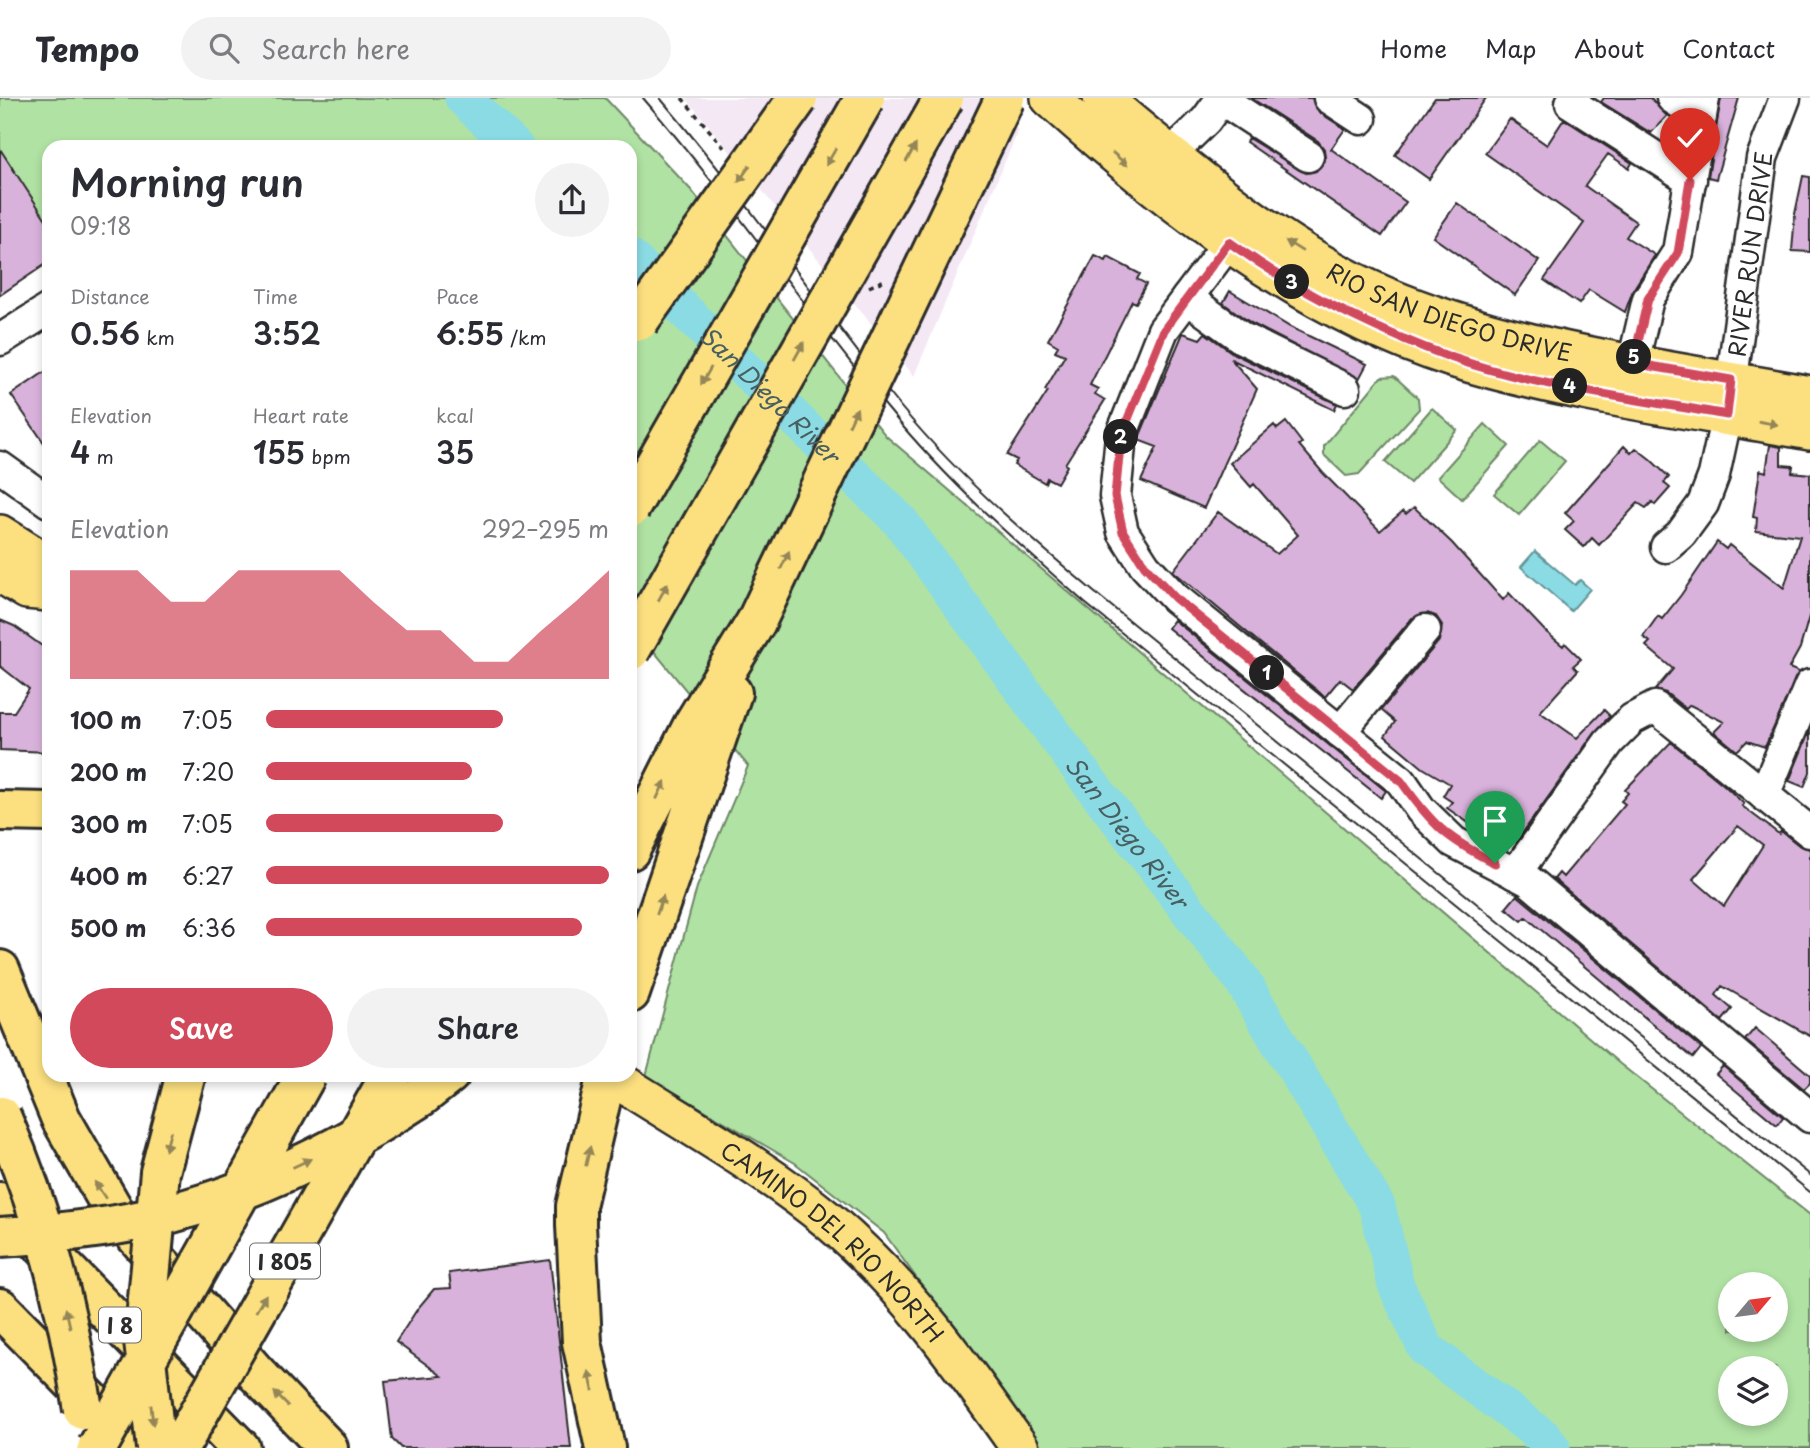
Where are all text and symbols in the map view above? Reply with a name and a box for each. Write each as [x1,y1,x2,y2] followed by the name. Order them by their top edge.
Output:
[181,17,671,80] search box
[35,23,139,73] text: Tempo
[205,29,243,67] icon: search
[261,29,410,68] text: Search here
[1380,30,1447,66] text: Home
[1485,30,1536,66] text: Map
[1574,30,1644,66] text: About
[1682,30,1775,66] text: Contact
[1660,108,1720,180] pin
[1671,119,1709,157] icon: check
[905,143,917,163] one-way arrow
[825,148,837,167] one-way arrow
[1718,149,1780,359] street label: RIVER RUN DRIVE
[1112,151,1129,166] one-way arrow
[70,153,304,210] text: Morning run
[535,163,609,237] button: share
[737,165,751,183] one-way arrow
[70,208,132,243] text: 09:18
[1285,239,1304,252] one-way arrow
[1321,253,1576,369] street label: RIO SAN DIEGO DRIVE
[1274,264,1310,300] pin: 3
[1285,267,1298,295] text: 3
[70,282,150,310] text: Distance
[253,282,298,310] text: Time
[436,282,479,310] text: Pace
[70,310,140,355] text: 0.56
[253,310,321,355] text: 3:52
[436,310,504,355] text: 6:55
[692,317,851,473] water label: San Diego River
[140,323,175,351] text: km
[504,323,547,351] text: /km
[1616,340,1652,374] pin: 5
[793,341,805,360] one-way arrow
[1627,342,1640,370] text: 5
[700,366,712,385] one-way arrow
[1552,368,1588,404] pin: 4
[1563,371,1576,399] text: 4
[70,401,152,429] text: Elevation
[253,401,349,429] text: Heart rate
[436,401,474,429] text: kcal
[848,407,859,427] one-way arrow
[1757,418,1779,429] one-way arrow
[1104,420,1138,454] pin: 2
[1114,422,1127,450] text: 2
[70,429,90,474] text: 4
[253,429,305,474] text: 155
[436,429,475,474] text: 35
[90,442,114,470] text: m
[305,442,351,470] text: bpm
[70,511,169,546] text: Elevation
[482,511,609,546] text: 292–295 m
[780,550,791,571] one-way arrow
[657,582,670,601] one-way arrow
[1250,656,1284,690] pin: 1
[1262,658,1271,686] text: 1
[70,702,142,737] text: 100 m
[182,702,233,737] text: 7:05
[1058,748,1200,918] water label: San Diego River
[70,754,147,789] text: 200 m
[182,754,234,789] text: 7:20
[656,780,667,800] one-way arrow
[1465,791,1525,863] pin
[1476,802,1514,840] icon: arrive
[70,806,148,841] text: 300 m
[182,806,233,841] text: 7:05
[70,858,148,893] text: 400 m
[182,858,233,893] text: 6:27
[655,894,666,915] one-way arrow
[70,910,147,945] text: 500 m
[182,910,236,945] text: 6:36
[70,988,333,1068] button: Save
[347,988,609,1068] button: Share
[163,1130,173,1151] one-way arrow
[714,1132,954,1349] street label: CAMINO DEL RIO NORTH
[582,1145,593,1167] one-way arrow
[292,1157,312,1169] one-way arrow
[94,1180,107,1199] one-way arrow
[250,1244,320,1278] road number: I 805
[1718,1272,1788,1342] north arrow
[1718,1272,1788,1426] map controls
[255,1294,267,1313] one-way arrow
[62,1307,73,1329] one-way arrow
[99,1308,141,1342] road number: I 8
[1718,1356,1788,1426] button: layers
[585,1370,596,1392] one-way arrow
[273,1391,289,1408] one-way arrow
[147,1404,158,1426] one-way arrow

